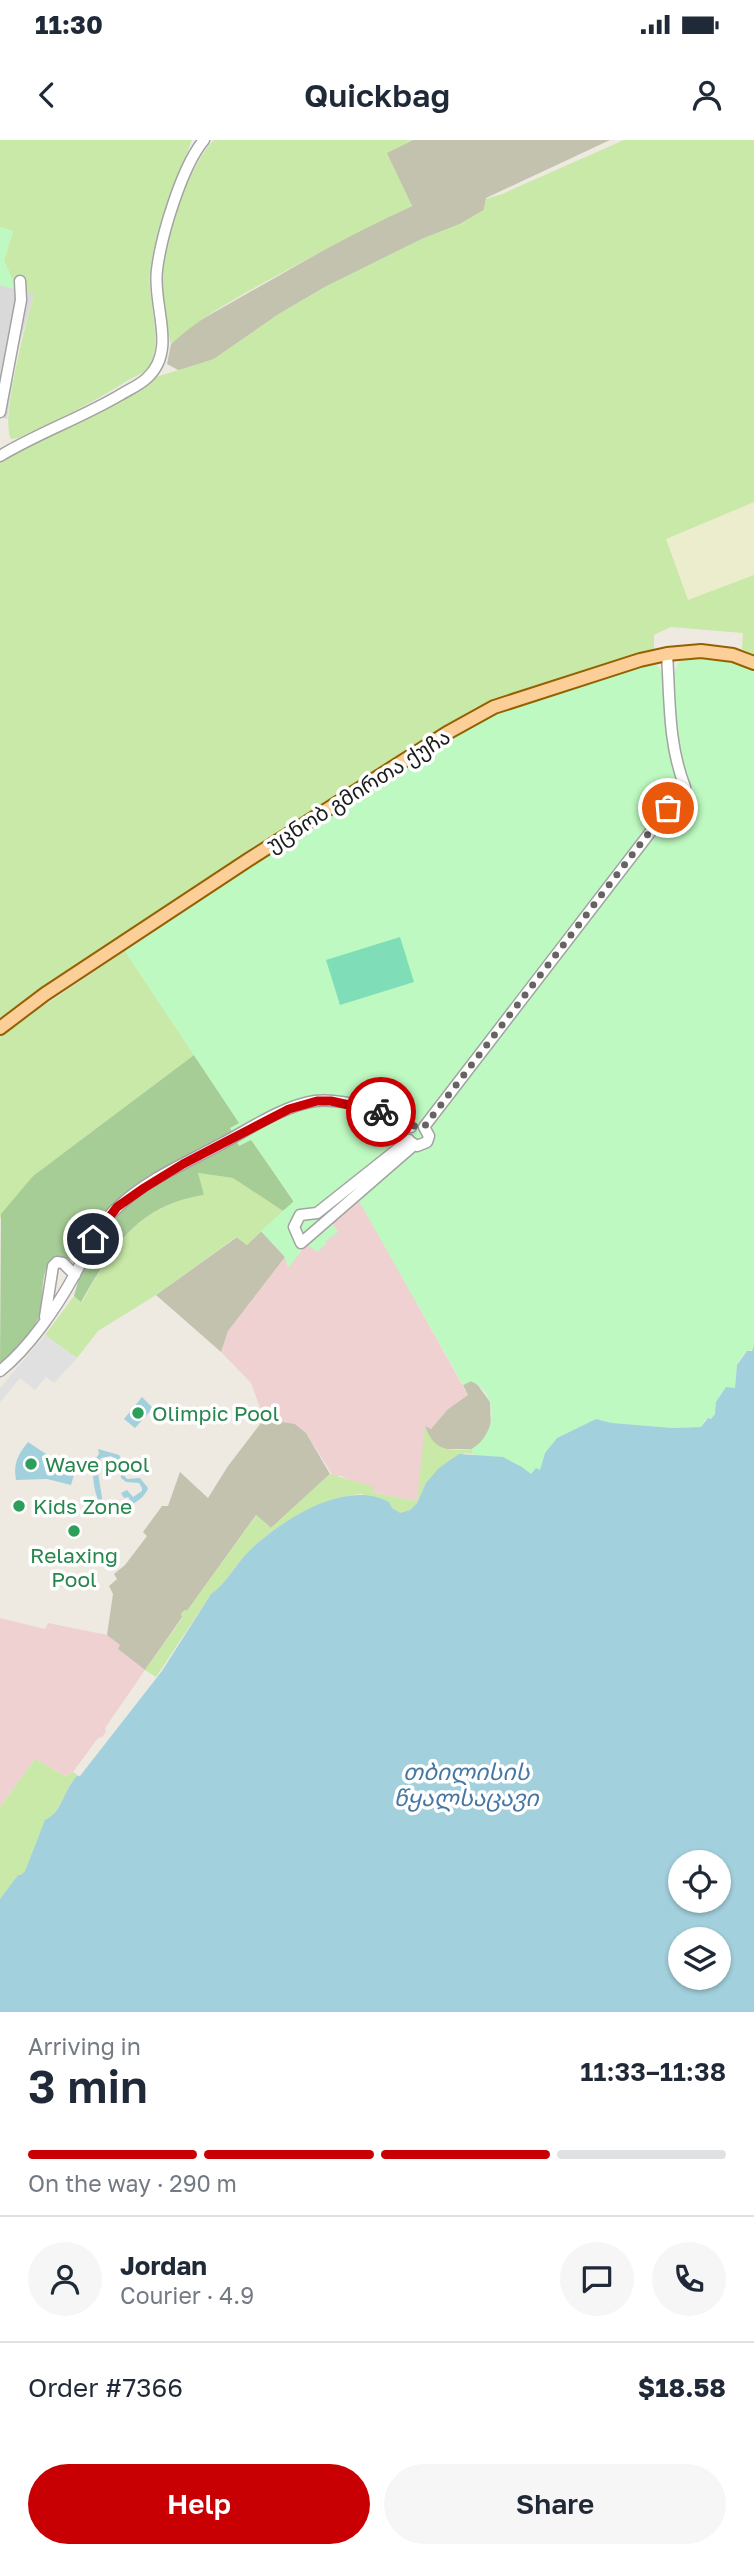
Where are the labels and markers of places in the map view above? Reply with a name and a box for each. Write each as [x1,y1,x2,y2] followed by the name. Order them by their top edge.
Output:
[638,778,698,838] pin
[63,1209,123,1269] pin
[152,1400,279,1426] place label: Olimpic Pool
[130,1405,146,1421] marker: Olimpic Pool
[45,1451,149,1477] place label: Wave pool
[23,1456,39,1472] marker: Wave pool
[33,1493,132,1519] place label: Kids Zone
[11,1498,27,1514] marker: Kids Zone
[66,1523,82,1539] marker: Relaxing Pool
[30,1542,118,1592] place label: Relaxing Pool

